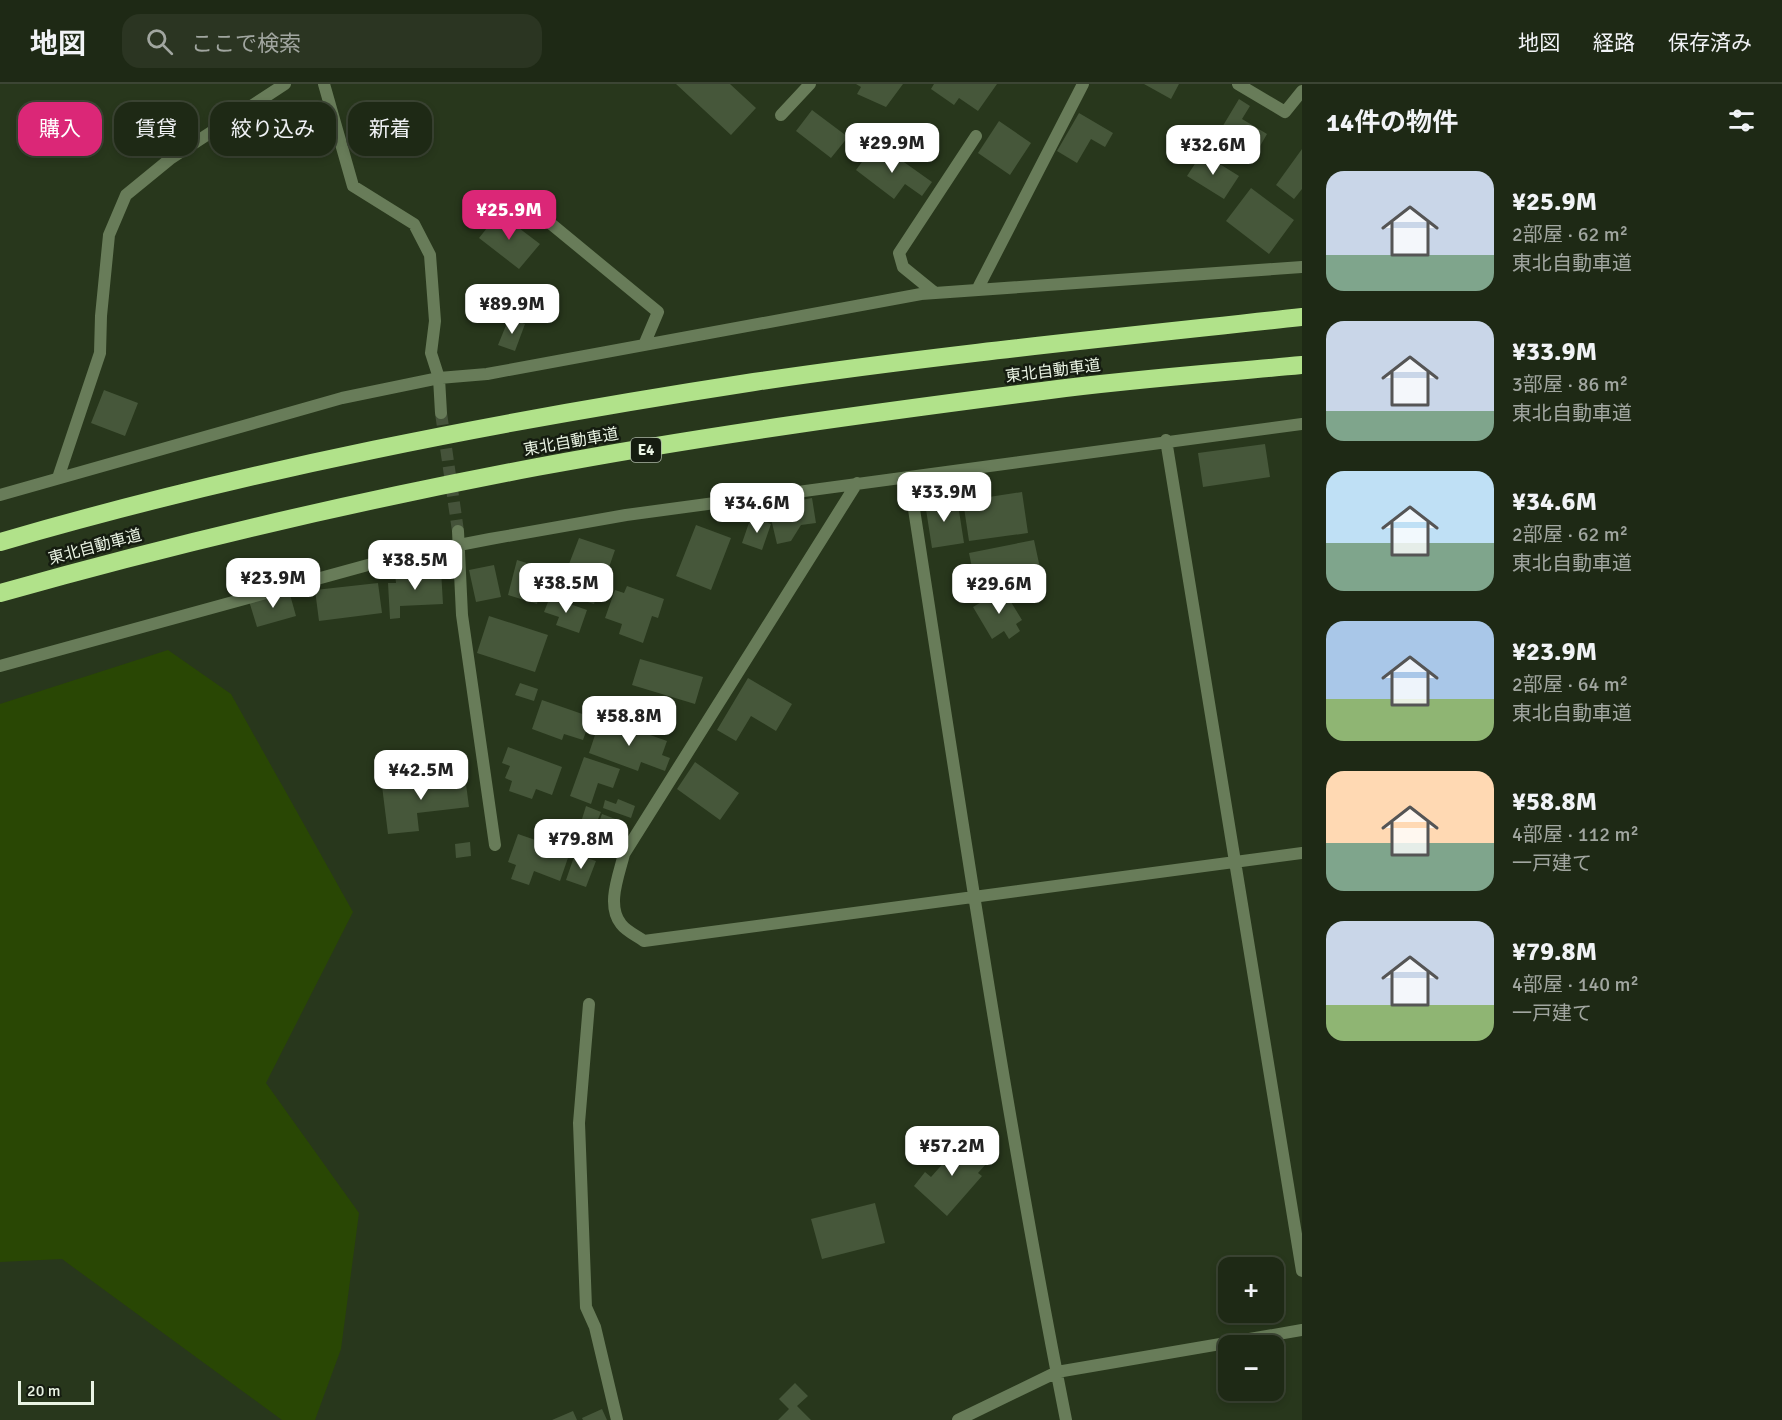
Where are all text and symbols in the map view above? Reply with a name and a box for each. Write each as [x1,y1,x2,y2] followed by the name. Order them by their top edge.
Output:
[122,14,542,68] search box
[143,25,176,58] icon: search
[30,27,86,61] text: 地図
[191,30,301,57] text: ここで検索
[1518,30,1560,56] text: 地図
[1593,30,1635,56] text: 経路
[1668,30,1752,56] text: 保存済み
[18,102,102,156] chip: 購入
[114,102,198,156] chip: 賃貸
[210,102,336,156] chip: 絞り込み
[348,102,432,156] chip: 新着
[1725,104,1758,137] icon: filters
[1326,107,1458,139] text: 14件の物件
[843,123,941,174] pin: ¥29.9M
[1164,125,1262,176] pin: ¥32.6M
[859,130,925,155] text: ¥29.9M
[1180,132,1246,157] text: ¥32.6M
[1512,186,1597,218] text: ¥25.9M
[460,190,558,241] pin: ¥25.9M
[1374,195,1446,267] icon: home
[476,197,542,222] text: ¥25.9M
[1512,222,1628,247] text: 2部屋 · 62 m²
[1512,251,1632,276] text: 東北自動車道
[463,284,561,335] pin: ¥89.9M
[479,291,545,316] text: ¥89.9M
[1512,336,1597,368] text: ¥33.9M
[1374,345,1446,417] icon: home
[1004,355,1102,387] street label: 東北自動車道
[1512,372,1628,397] text: 3部屋 · 86 m²
[1512,401,1632,426] text: 東北自動車道
[522,424,620,460] street label: 東北自動車道
[631,438,661,462] road number: E4
[895,472,993,523] pin: ¥33.9M
[911,479,977,504] text: ¥33.9M
[708,483,806,534] pin: ¥34.6M
[1512,486,1597,518] text: ¥34.6M
[724,490,790,515] text: ¥34.6M
[1374,495,1446,567] icon: home
[1512,522,1628,547] text: 2部屋 · 62 m²
[46,525,144,569] street label: 東北自動車道
[366,540,464,591] pin: ¥38.5M
[382,547,448,572] text: ¥38.5M
[1512,551,1632,576] text: 東北自動車道
[224,558,322,609] pin: ¥23.9M
[517,563,615,614] pin: ¥38.5M
[950,564,1048,615] pin: ¥29.6M
[240,565,306,590] text: ¥23.9M
[533,570,599,595] text: ¥38.5M
[966,571,1032,596] text: ¥29.6M
[1512,636,1597,668] text: ¥23.9M
[1374,645,1446,717] icon: home
[1512,672,1628,697] text: 2部屋 · 64 m²
[580,696,678,747] pin: ¥58.8M
[1512,701,1632,726] text: 東北自動車道
[596,703,662,728] text: ¥58.8M
[372,750,470,801] pin: ¥42.5M
[388,757,454,782] text: ¥42.5M
[1512,786,1597,818] text: ¥58.8M
[1374,795,1446,867] icon: home
[532,819,630,870] pin: ¥79.8M
[1512,822,1639,847] text: 4部屋 · 112 m²
[548,826,614,851] text: ¥79.8M
[1512,851,1592,876] text: 一戸建て
[1512,936,1597,968] text: ¥79.8M
[1374,945,1446,1017] icon: home
[1512,972,1639,997] text: 4部屋 · 140 m²
[1512,1001,1592,1026] text: 一戸建て
[903,1126,1001,1177] pin: ¥57.2M
[919,1133,985,1158] text: ¥57.2M
[1218,1257,1284,1401] map controls
[1218,1257,1284,1323] button: +
[1218,1335,1284,1401] button: −
[18,1378,94,1406] scale bar
[27,1381,61,1401] text: 20 m

